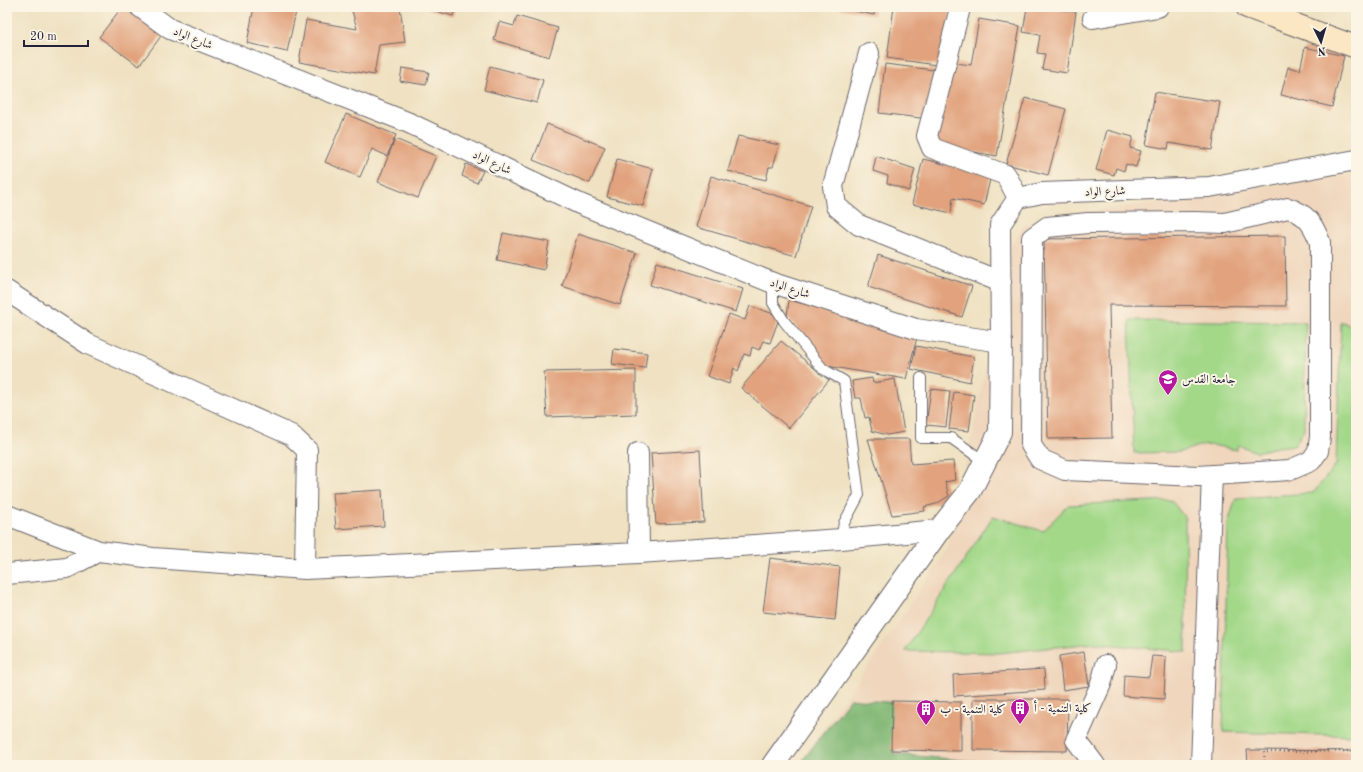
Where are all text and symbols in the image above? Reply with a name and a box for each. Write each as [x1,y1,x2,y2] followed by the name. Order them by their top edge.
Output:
[24,22,88,48] scale bar
[1301,22,1341,62] north arrow
[170,26,214,56] street label: شارع الواد
[30,31,57,43] text: 20 m
[1316,45,1326,56] text: N
[469,149,513,181] street label: شارع الواد
[1084,185,1126,203] street label: شارع الواد
[767,277,811,305] street label: شارع الواد
[1157,368,1179,396] school or university icon: جامعة القدس
[1182,374,1236,387] place label: جامعة القدس
[1009,697,1031,725] building icon: كلية التنمية - أ
[915,698,937,726] building icon: كلية التنمية - ب
[1034,700,1092,715] place label: كلية التنمية - أ
[940,703,1006,717] place label: كلية التنمية - ب

